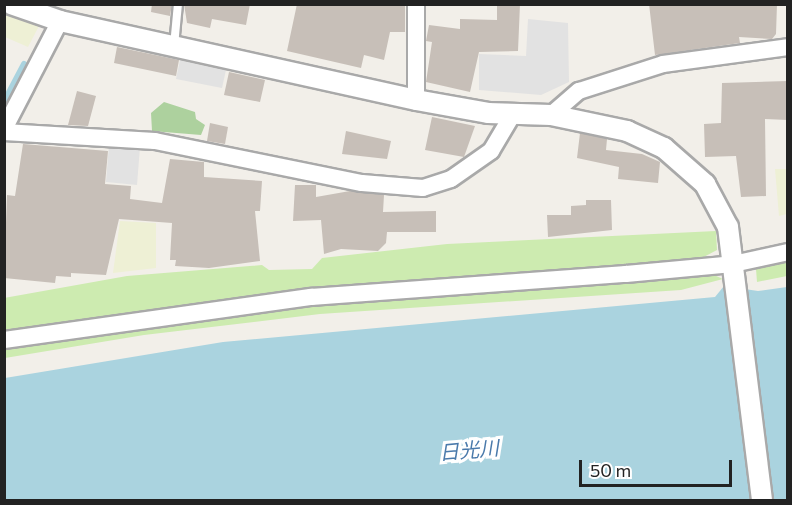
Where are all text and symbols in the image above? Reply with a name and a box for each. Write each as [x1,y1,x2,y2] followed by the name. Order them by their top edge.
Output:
[438,435,500,465] water label: 日光川
[582,448,735,486] scale bar
[590,459,631,481] text: 50 m

